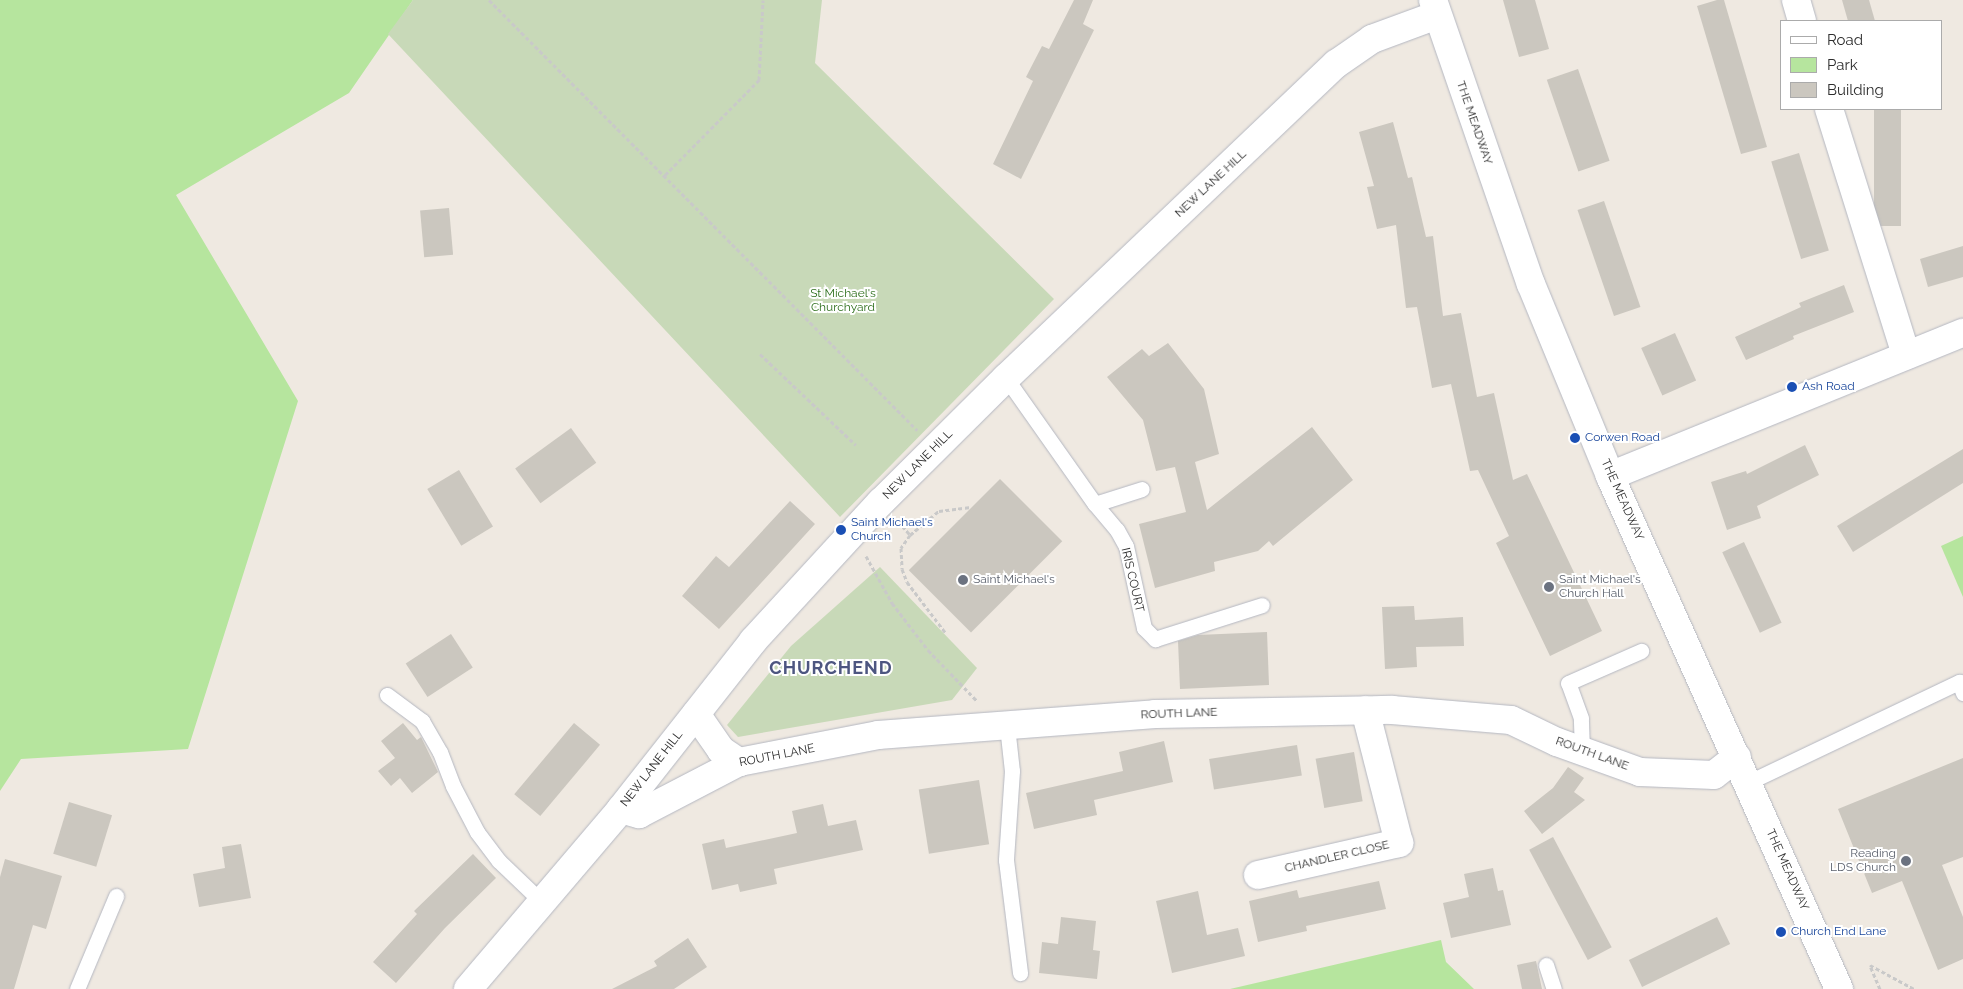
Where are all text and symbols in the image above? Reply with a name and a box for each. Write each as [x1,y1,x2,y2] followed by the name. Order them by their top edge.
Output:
[1780,20,1943,110] legend
[1827,31,1863,49] text: Road
[1827,56,1858,74] text: Park
[1453,79,1495,167] street label: THE MEADWAY
[1827,81,1884,99] text: Building
[1172,147,1250,221] street label: NEW LANE HILL
[810,287,876,315] park label: St Michael's Churchyard
[1802,380,1855,394] place label: Ash Road
[1786,381,1798,393] marker: Ash Road
[880,427,956,503] street label: NEW LANE HILL
[1585,431,1660,445] place label: Corwen Road
[1569,432,1581,444] marker: Corwen Road
[1598,457,1646,543] street label: THE MEADWAY
[851,516,933,544] place label: Saint Michael's Church
[835,524,847,536] marker: Saint Michael's Church
[1118,547,1146,613] street label: IRIS COURT
[973,573,1055,587] place label: Saint Michael's
[1559,573,1641,601] place label: Saint Michael's Church Hall
[957,574,969,586] marker: Saint Michael's
[1543,581,1555,593] marker: Saint Michael's Church Hall
[768,657,894,679] district label: CHURCHEND
[1140,705,1218,723] street label: ROUTH LANE
[618,728,686,810] street label: NEW LANE HILL
[1553,734,1631,774] street label: ROUTH LANE
[738,742,816,770] street label: ROUTH LANE
[1763,827,1811,913] street label: THE MEADWAY
[1283,838,1391,876] street label: CHANDLER CLOSE
[1830,847,1896,875] place label: Reading LDS Church
[1900,855,1912,867] marker: Reading LDS Church
[1791,925,1886,939] place label: Church End Lane
[1775,926,1787,938] marker: Church End Lane

